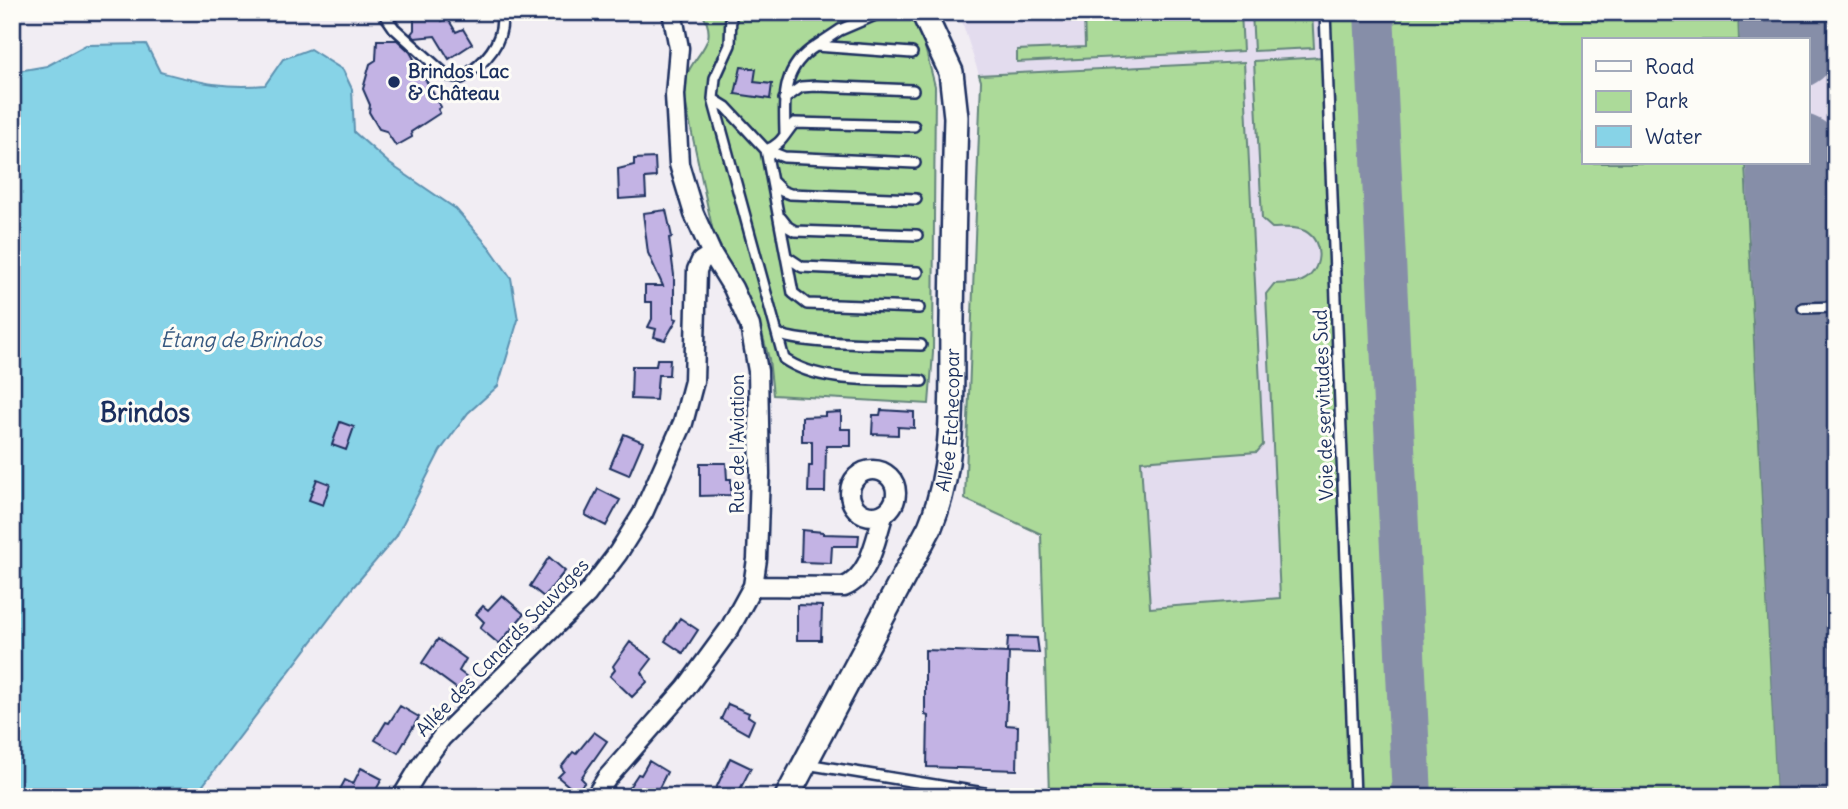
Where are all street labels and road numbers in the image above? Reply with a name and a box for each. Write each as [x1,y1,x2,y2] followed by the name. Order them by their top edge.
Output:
[1308,309,1338,501] street label: Voie de servitudes Sud
[930,348,964,494] street label: Allée Etchecopar
[725,374,749,514] street label: Rue de l'Aviation
[410,553,594,741] street label: Allée des Canards Sauvages

